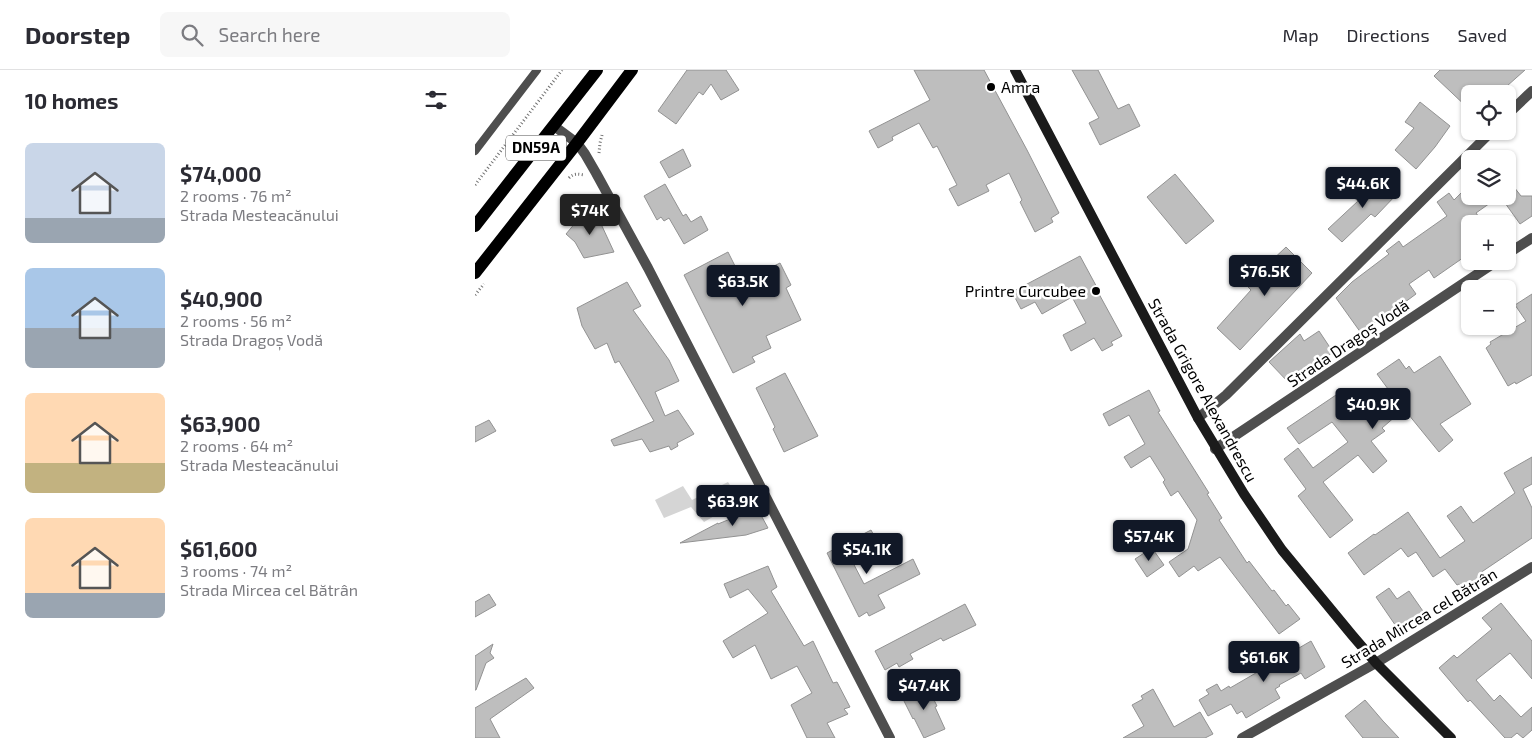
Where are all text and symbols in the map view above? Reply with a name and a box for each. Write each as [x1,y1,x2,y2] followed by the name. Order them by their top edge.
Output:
[160,12,510,57] search box
[25,20,130,49] text: Doorstep
[178,21,206,49] icon: search
[218,23,321,46] text: Search here
[1282,24,1319,46] text: Map
[1347,24,1430,46] text: Directions
[1458,24,1507,46] text: Saved
[1001,77,1040,96] place label: Amra
[985,81,997,93] marker: Amra
[1461,85,1516,335] map controls
[1461,85,1516,140] button: locate
[422,86,450,114] icon: filters
[25,88,118,113] text: 10 homes
[506,136,566,160] road number: DN59A
[1461,150,1516,205] button: layers
[180,161,261,186] text: $74,000
[65,163,125,223] icon: home
[1322,166,1404,209] pin: $44.6K
[1336,173,1390,192] text: $44.6K
[180,186,292,205] text: 2 rooms · 76 m²
[560,194,620,236] pin: $74K
[571,200,609,219] text: $74K
[180,205,339,224] text: Strada Mesteacănului
[1461,215,1516,270] button: +
[1224,254,1306,297] pin: $76.5K
[1240,261,1290,280] text: $76.5K
[702,264,784,307] pin: $63.5K
[718,271,768,290] text: $63.5K
[1461,280,1516,335] button: −
[965,281,1086,300] place label: Printre Curcubee
[1090,285,1102,297] marker: Printre Curcubee
[180,286,263,311] text: $40,900
[65,288,125,348] icon: home
[1145,295,1262,485] street label: Strada Grigore Alexandrescu
[1283,295,1413,392] street label: Strada Dragoș Vodă
[180,311,292,330] text: 2 rooms · 56 m²
[180,330,323,349] text: Strada Dragoș Vodă
[1332,388,1414,430] pin: $40.9K
[1346,394,1400,413] text: $40.9K
[180,411,260,436] text: $63,900
[65,413,125,473] icon: home
[180,436,293,455] text: 2 rooms · 64 m²
[180,455,339,474] text: Strada Mesteacănului
[692,484,774,527] pin: $63.9K
[707,491,759,510] text: $63.9K
[1108,520,1190,562] pin: $57.4K
[1124,526,1174,545] text: $57.4K
[826,532,908,575] pin: $54.1K
[180,536,258,561] text: $61,600
[65,538,125,598] icon: home
[843,539,891,558] text: $54.1K
[180,561,292,580] text: 3 rooms · 74 m²
[1338,564,1500,672] street label: Strada Mircea cel Bătrân
[180,580,358,599] text: Strada Mircea cel Bătrân
[1223,640,1305,683] pin: $61.6K
[1239,647,1289,666] text: $61.6K
[883,668,965,711] pin: $47.4K
[898,675,950,694] text: $47.4K

